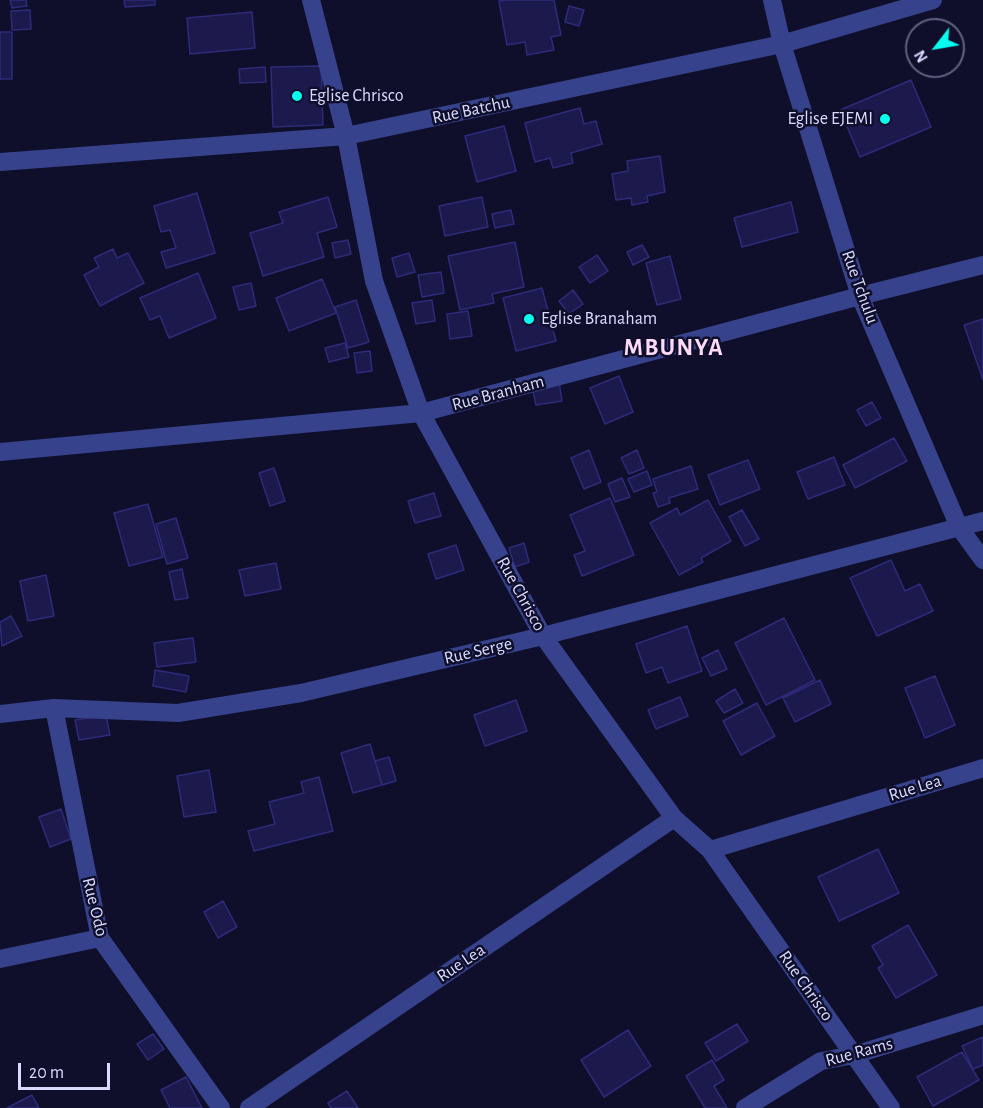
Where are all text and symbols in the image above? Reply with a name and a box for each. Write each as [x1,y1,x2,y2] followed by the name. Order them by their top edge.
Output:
[905,18,965,78] north arrow
[912,47,931,65] text: N
[309,85,404,107] place label: Eglise Chrisco
[290,89,304,103] marker: Eglise Chrisco
[430,91,512,129] street label: Rue Batchu
[788,108,873,130] place label: Eglise EJEMI
[878,112,892,126] marker: Eglise EJEMI
[837,247,883,327] street label: Rue Tchulu
[541,308,657,330] place label: Eglise Branaham
[522,312,536,326] marker: Eglise Branaham
[624,334,724,362] district label: MBUNYA
[450,370,546,416] street label: Rue Branham
[492,553,550,635] street label: Rue Chrisco
[442,633,514,669] street label: Rue Serge
[886,770,944,806] street label: Rue Lea
[77,875,113,939] street label: Rue Odo
[433,939,489,987] street label: Rue Lea
[774,947,838,1025] street label: Rue Chrisco
[823,1033,895,1071] street label: Rue Rams
[21,1051,112,1089] scale bar
[29,1064,64,1082] text: 20 m

